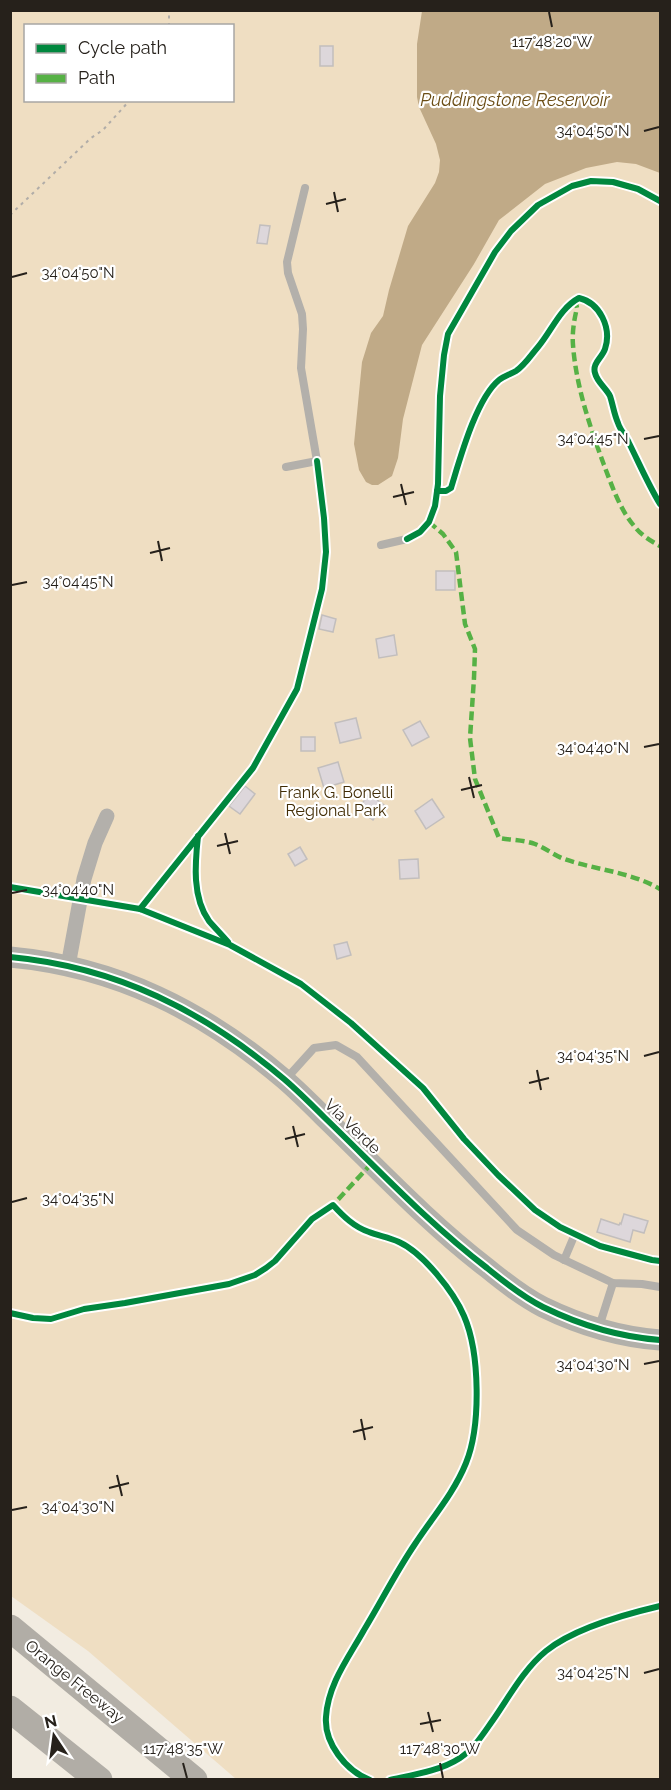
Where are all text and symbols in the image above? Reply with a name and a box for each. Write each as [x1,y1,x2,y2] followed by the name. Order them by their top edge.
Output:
[24,24,234,102] legend
[512,33,593,51] text: 117°48'20"W
[78,37,167,58] text: Cycle path
[78,67,115,88] text: Path
[420,89,611,110] water label: Puddingstone Reservoir
[557,122,629,140] text: 34°04'50"N
[42,264,114,282] text: 34°04'50"N
[557,430,629,448] text: 34°04'45"N
[42,573,114,591] text: 34°04'45"N
[557,739,629,757] text: 34°04'40"N
[279,783,393,820] park label: Frank G. Bonelli Regional Park
[42,881,114,899] text: 34°04'40"N
[557,1047,629,1065] text: 34°04'35"N
[321,1095,385,1158] street label: Via Verde
[42,1190,114,1208] text: 34°04'35"N
[557,1356,630,1374] text: 34°04'30"N
[42,1498,115,1516] text: 34°04'30"N
[21,1636,128,1727] street label: Orange Freeway
[557,1664,629,1682] text: 34°04'25"N
[24,1706,84,1766] north arrow
[43,1711,59,1733] text: N
[143,1740,223,1758] text: 117°48'35"W
[400,1740,481,1758] text: 117°48'30"W

